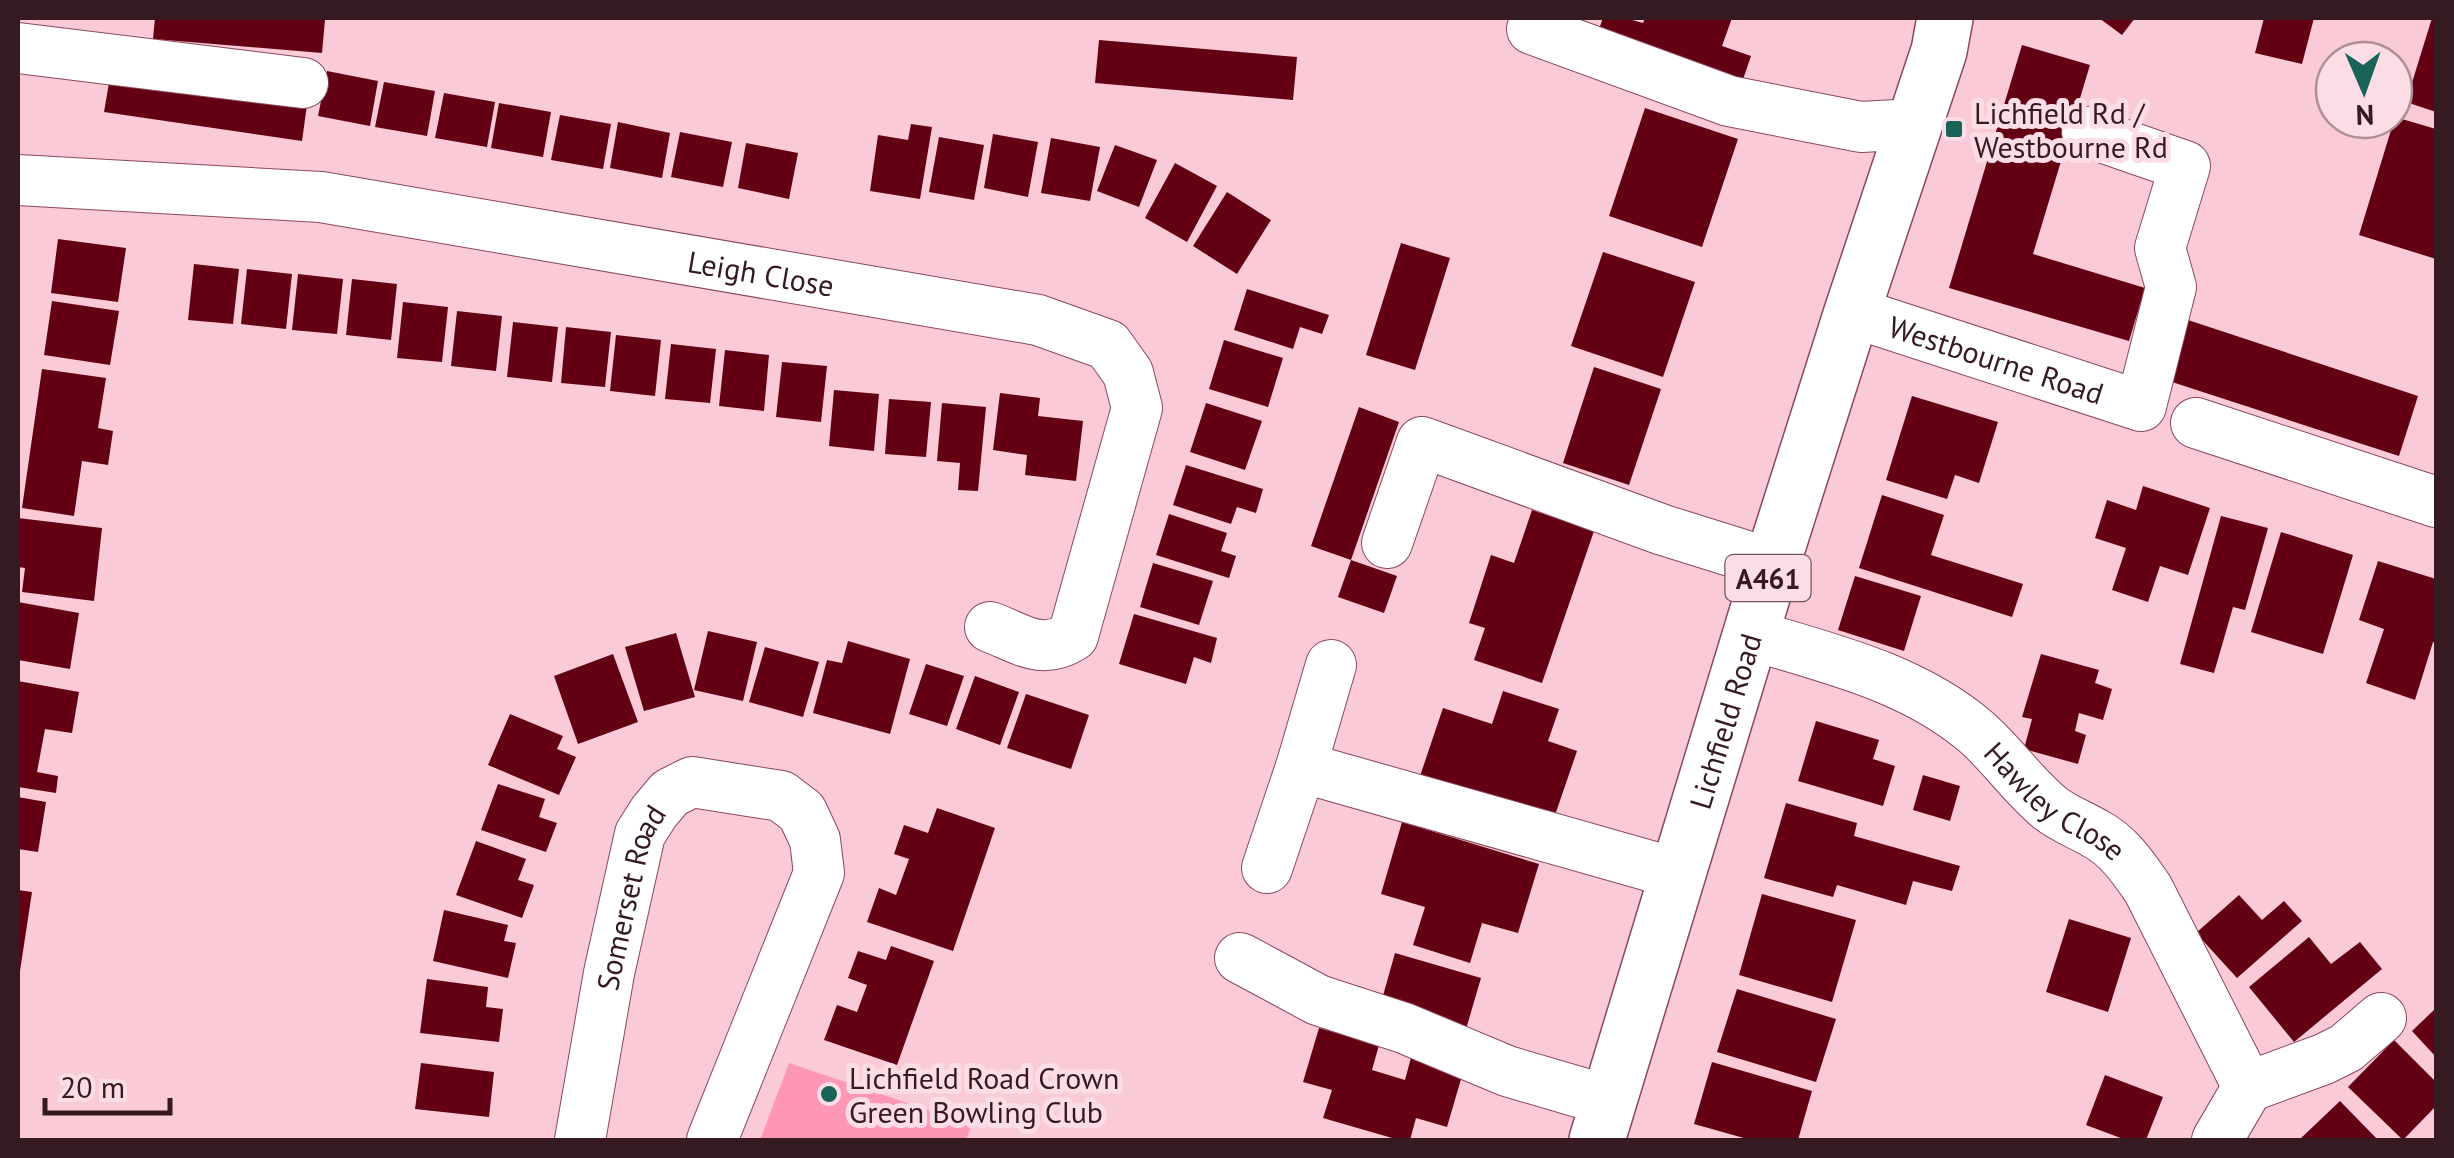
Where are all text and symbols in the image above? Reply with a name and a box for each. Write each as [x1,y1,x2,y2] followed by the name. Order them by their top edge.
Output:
[2314,40,2414,140] north arrow
[1974,93,2168,166] place label: Lichfield Rd / Westbourne Rd
[2355,97,2375,134] text: N
[1943,118,1965,140] marker: Lichfield Rd / Westbourne Rd
[685,241,837,304] street label: Leigh Close
[1884,306,2109,412] street label: Westbourne Road
[1726,555,1810,601] road number: A461
[1679,628,1769,813] street label: Lichfield Road
[1976,733,2135,868] street label: Hawley Close
[587,797,674,993] street label: Somerset Road
[45,1053,170,1115] scale bar
[849,1058,1119,1131] place label: Lichfield Road Crown Green Bowling Club
[60,1067,125,1106] text: 20 m
[818,1083,840,1105] marker: Lichfield Road Crown Green Bowling Club

